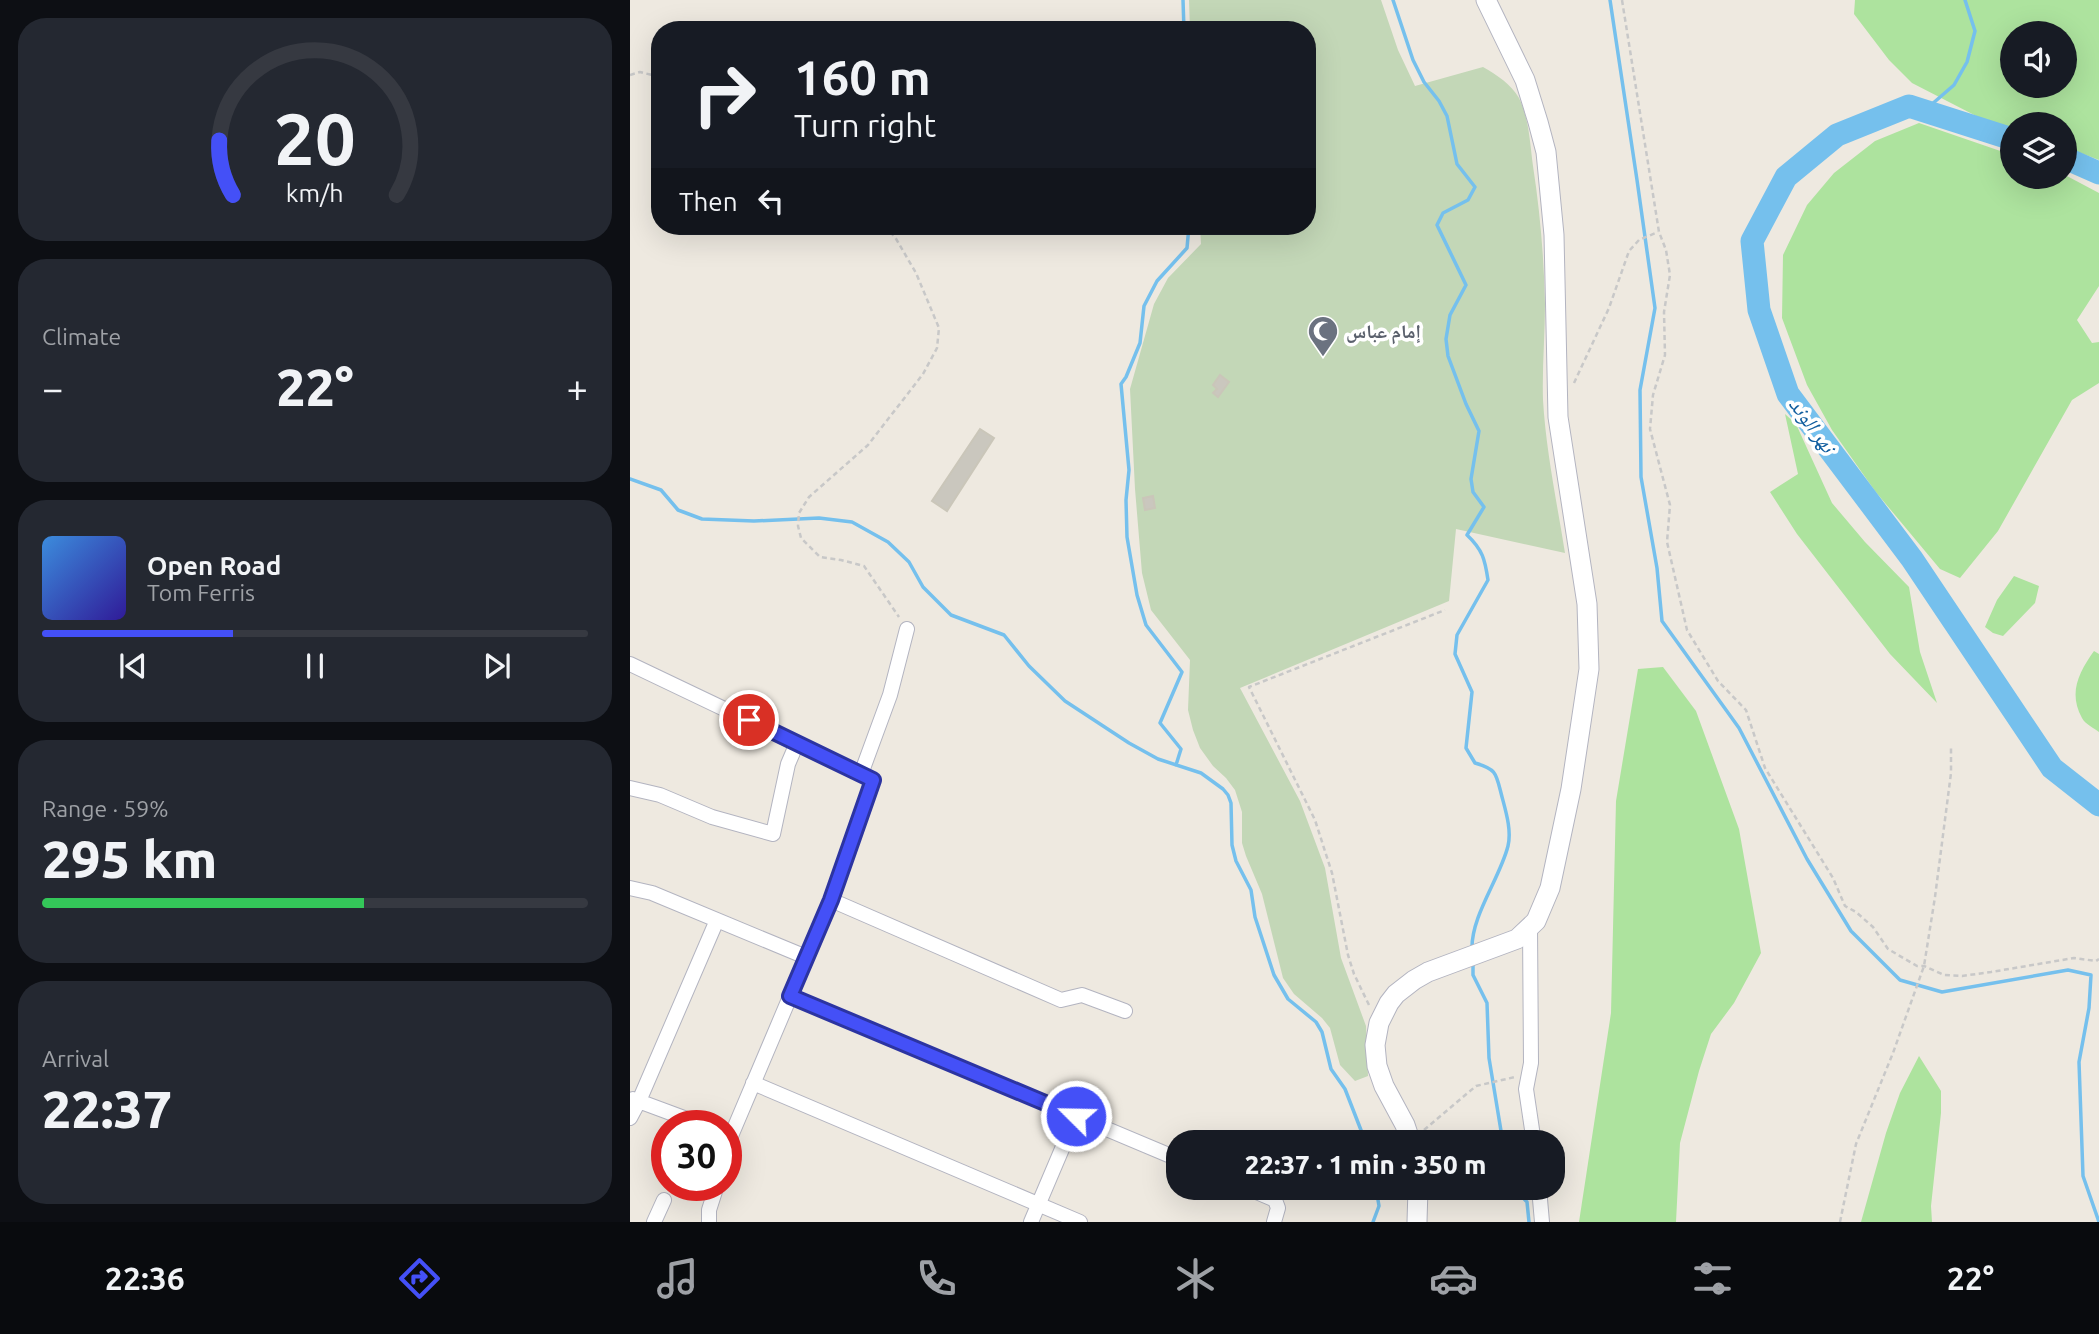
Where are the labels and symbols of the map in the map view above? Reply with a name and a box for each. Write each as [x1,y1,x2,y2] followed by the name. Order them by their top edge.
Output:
[1306,314,1340,358] mosque icon: إمام عباس
[1346,320,1421,345] place label: إمام عباس
[1784,392,1843,460] water label: نهر الوند
[719,690,779,750] pin
[1039,1079,1113,1153] position arrow
[651,1110,742,1201] speed limit sign: 30

